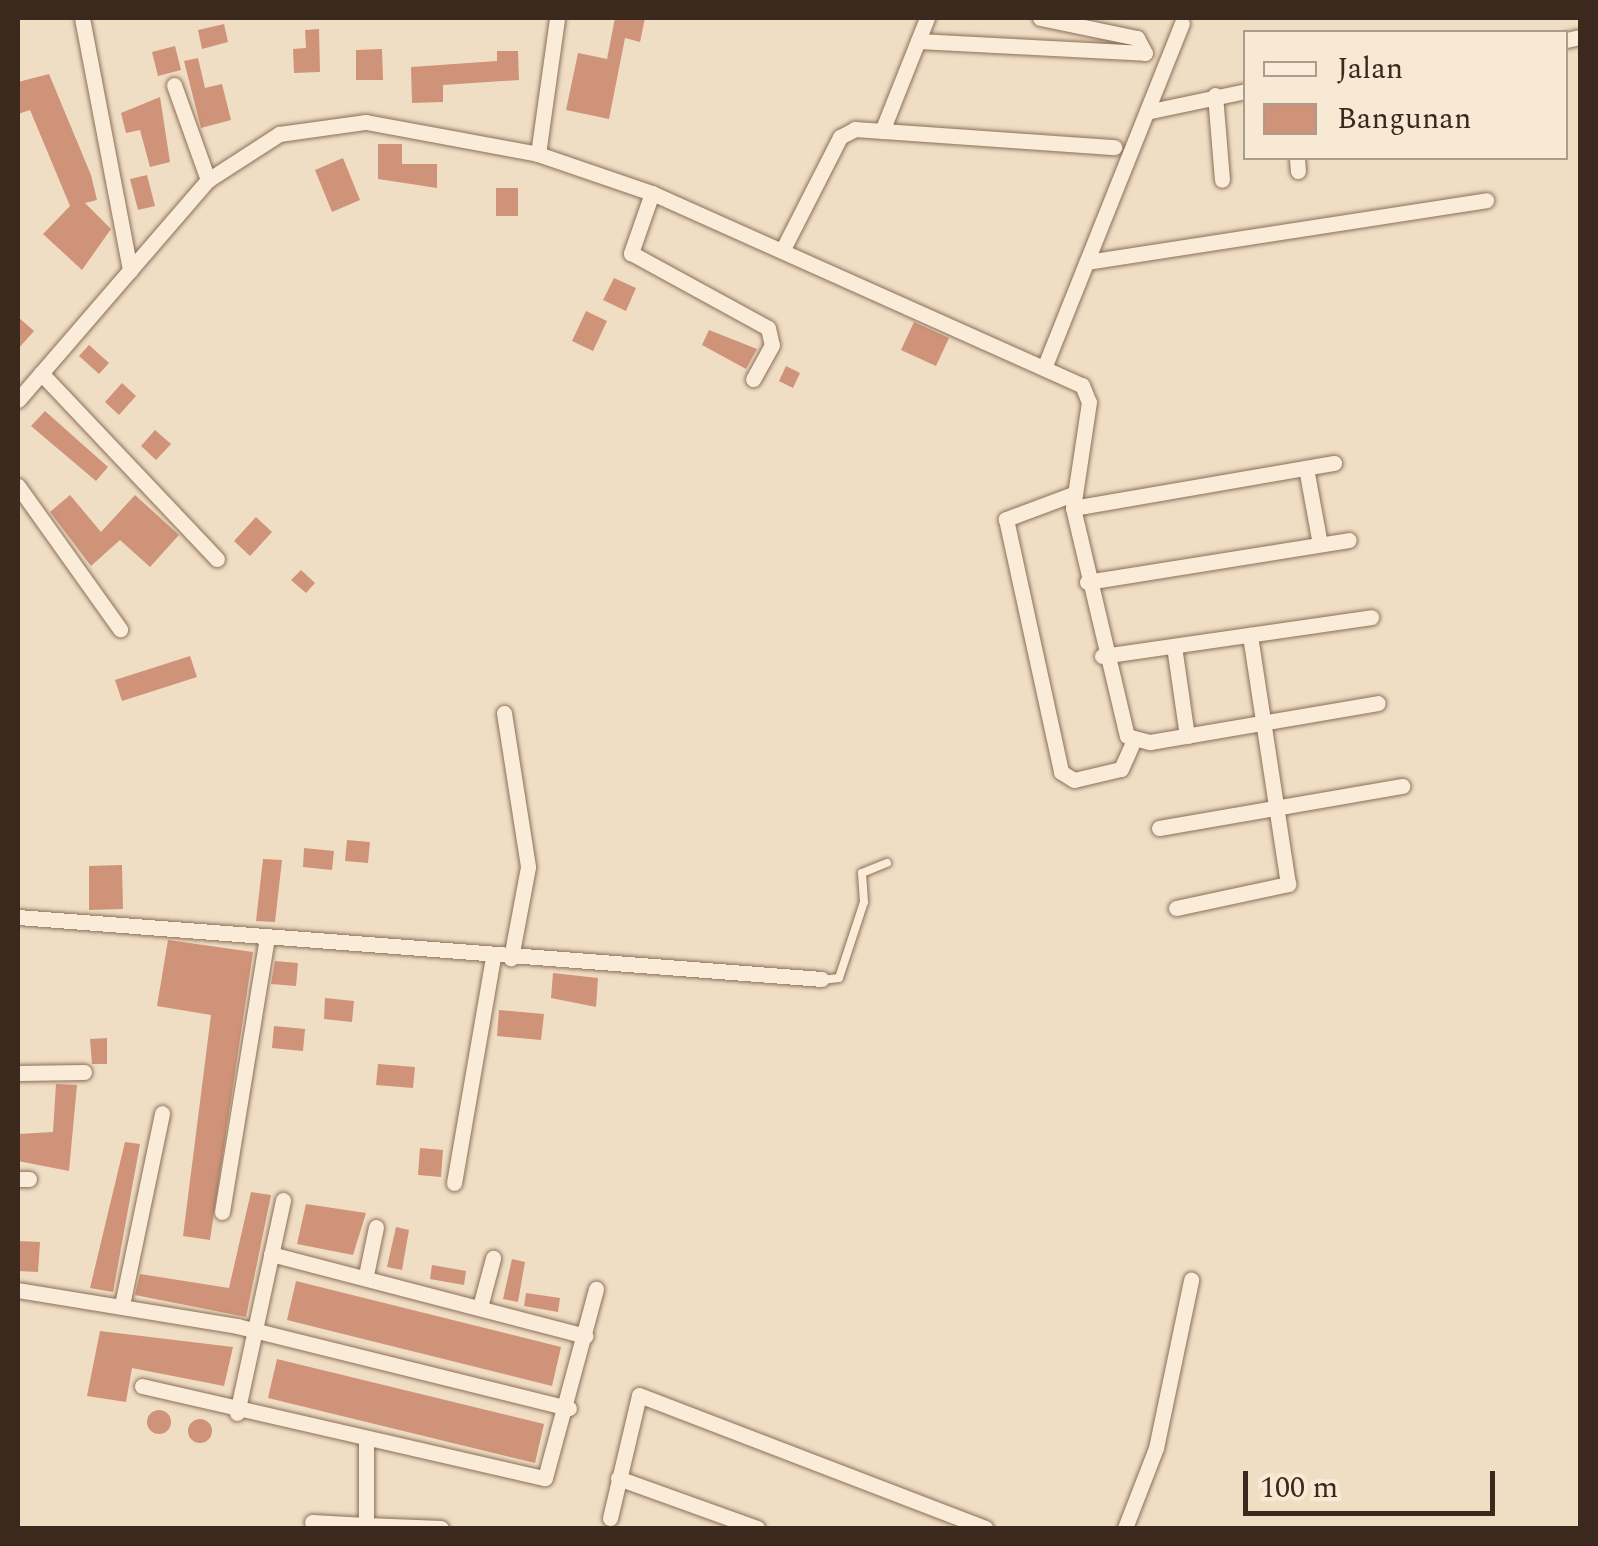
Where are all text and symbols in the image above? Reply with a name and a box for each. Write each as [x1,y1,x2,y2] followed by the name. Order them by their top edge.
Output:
[1243,30,1568,160] legend
[1337,46,1403,92] text: Jalan
[1337,96,1471,142] text: Bangunan
[1248,1451,1500,1513] scale bar
[1260,1465,1338,1511] text: 100 m

